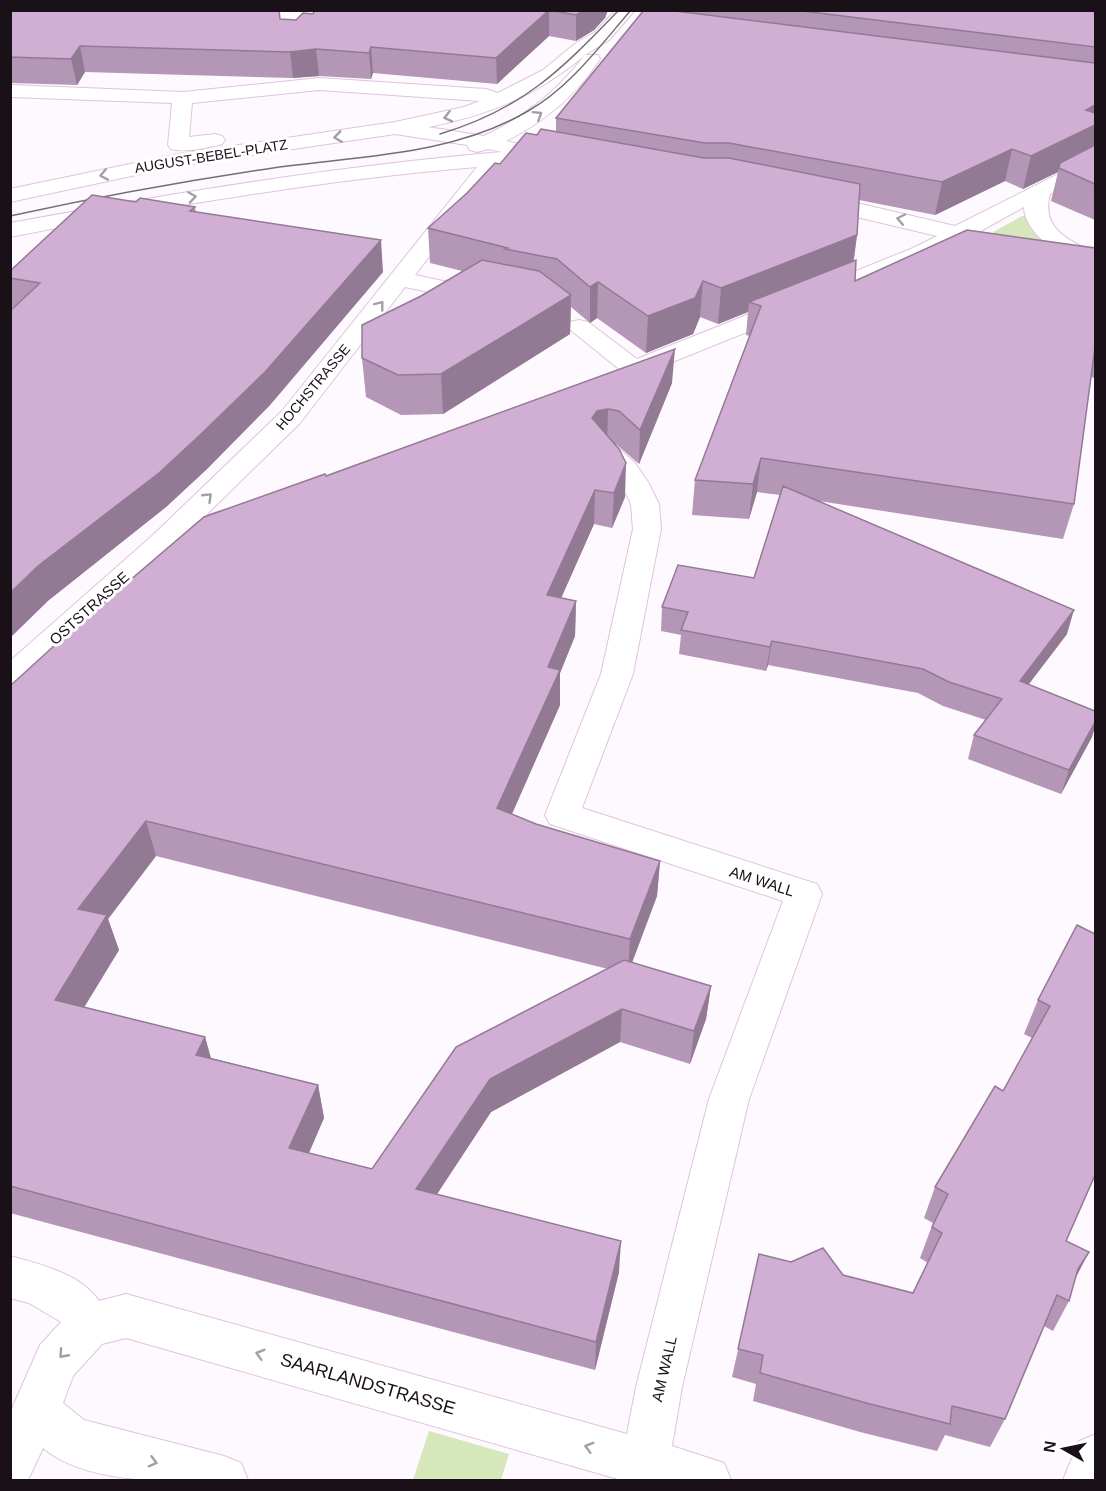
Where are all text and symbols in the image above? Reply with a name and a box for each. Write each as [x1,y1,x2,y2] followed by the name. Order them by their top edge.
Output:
[443,110,453,123] one-way arrow
[532,111,542,123] one-way arrow
[333,130,342,142] one-way arrow
[133,136,289,176] street label: AUGUST-BEBEL-PLATZ
[100,168,110,181] one-way arrow
[187,192,197,204] one-way arrow
[896,213,906,226] one-way arrow
[372,300,383,311] one-way arrow
[273,341,353,433] street label: HOCHSTRASSE
[201,493,212,504] one-way arrow
[46,568,132,648] street label: OSTSTRASSE
[728,863,796,899] street label: AM WALL
[648,1334,680,1404] street label: AM WALL
[59,1347,70,1358] one-way arrow
[255,1348,265,1361] one-way arrow
[278,1349,458,1419] street label: SAARLANDSTRASSE
[1034,1419,1094,1479] north arrow
[1040,1440,1059,1454] text: N
[584,1442,595,1454] one-way arrow
[148,1455,158,1467] one-way arrow

